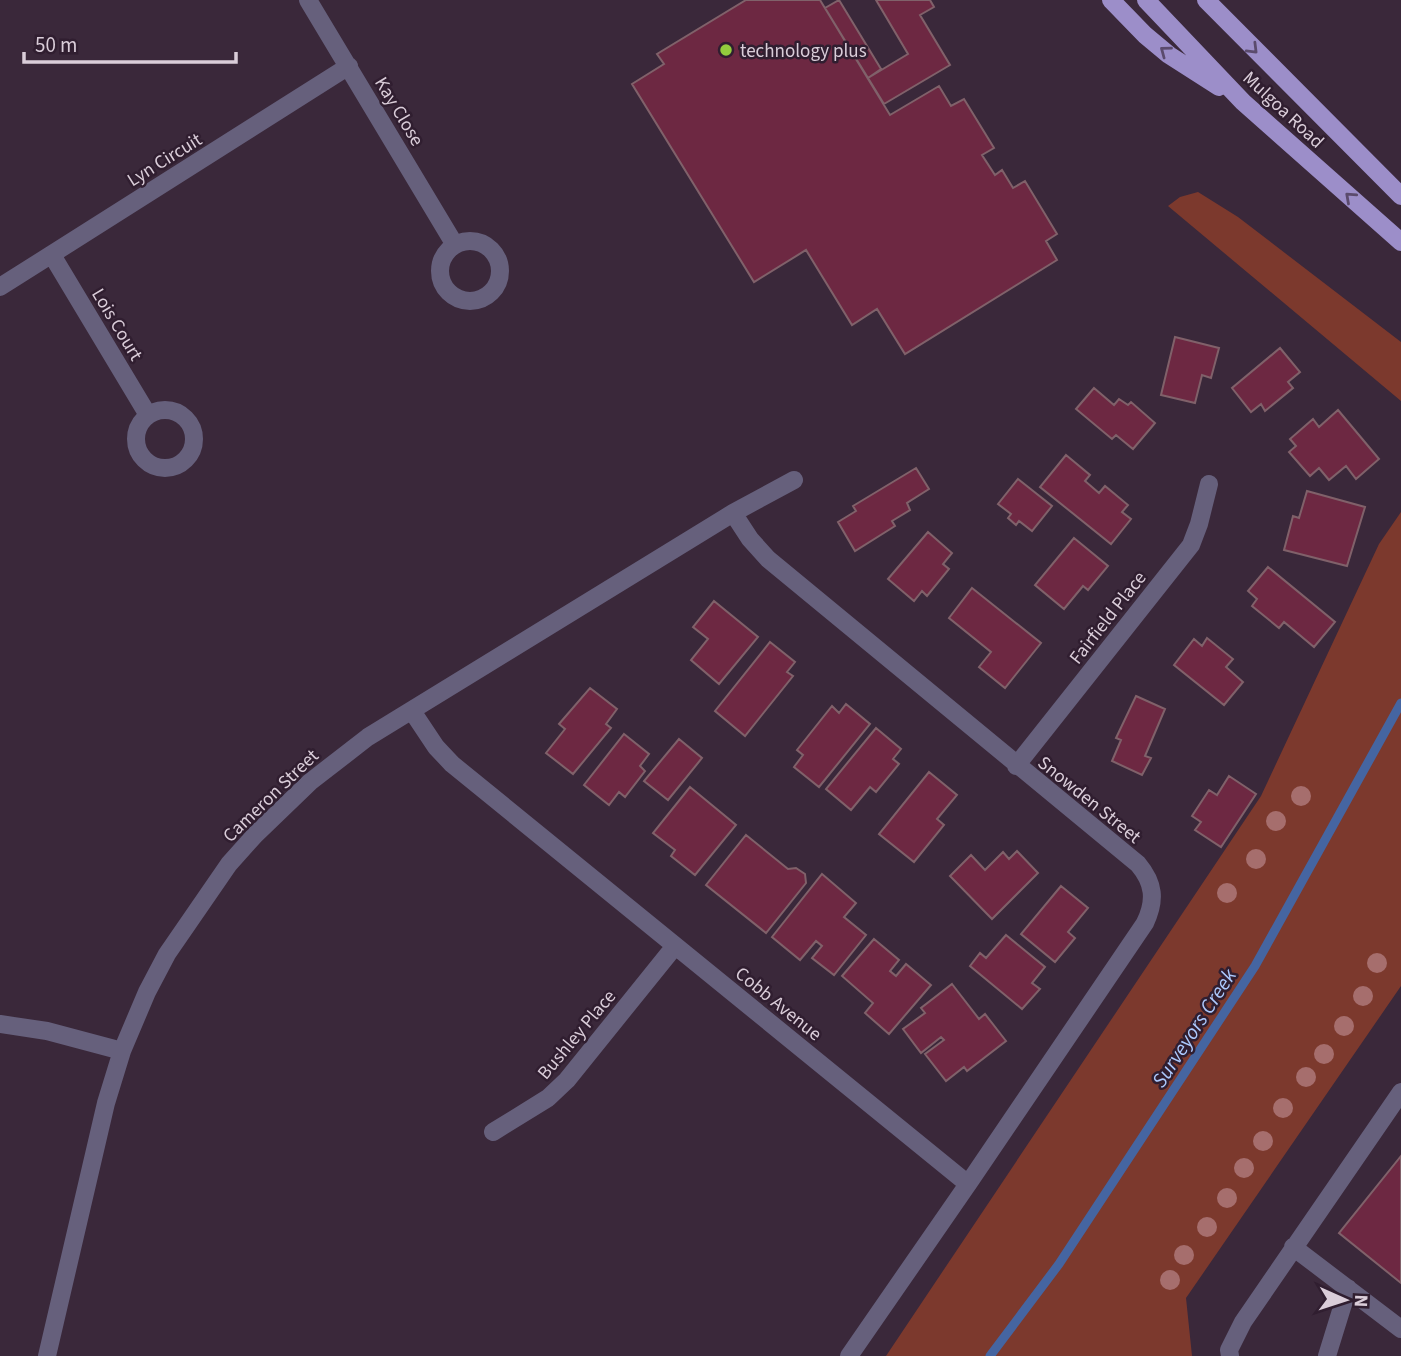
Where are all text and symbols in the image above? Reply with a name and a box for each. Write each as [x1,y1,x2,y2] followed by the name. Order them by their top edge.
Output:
[24,21,236,65] scale bar
[35,30,77,60] text: 50 m
[740,38,867,65] place label: technology plus
[1244,41,1257,54] one-way arrow
[718,42,734,58] marker: technology plus
[1160,47,1173,60] one-way arrow
[1236,65,1330,155] street label: Mulgoa Road
[367,72,430,152] street label: Kay Close
[122,126,208,194] street label: Lyn Circuit
[1345,193,1358,205] one-way arrow
[84,283,149,367] street label: Lois Court
[1063,566,1153,670] street label: Fairfield Place
[217,743,325,849] street label: Cameron Street
[1032,750,1147,851] street label: Snowden Street
[729,961,827,1048] street label: Cobb Avenue
[1144,962,1244,1093] water label: Surveyors Creek
[532,984,623,1086] street label: Bushley Place
[1310,1265,1380,1335] north arrow
[1347,1294,1374,1308] text: N

